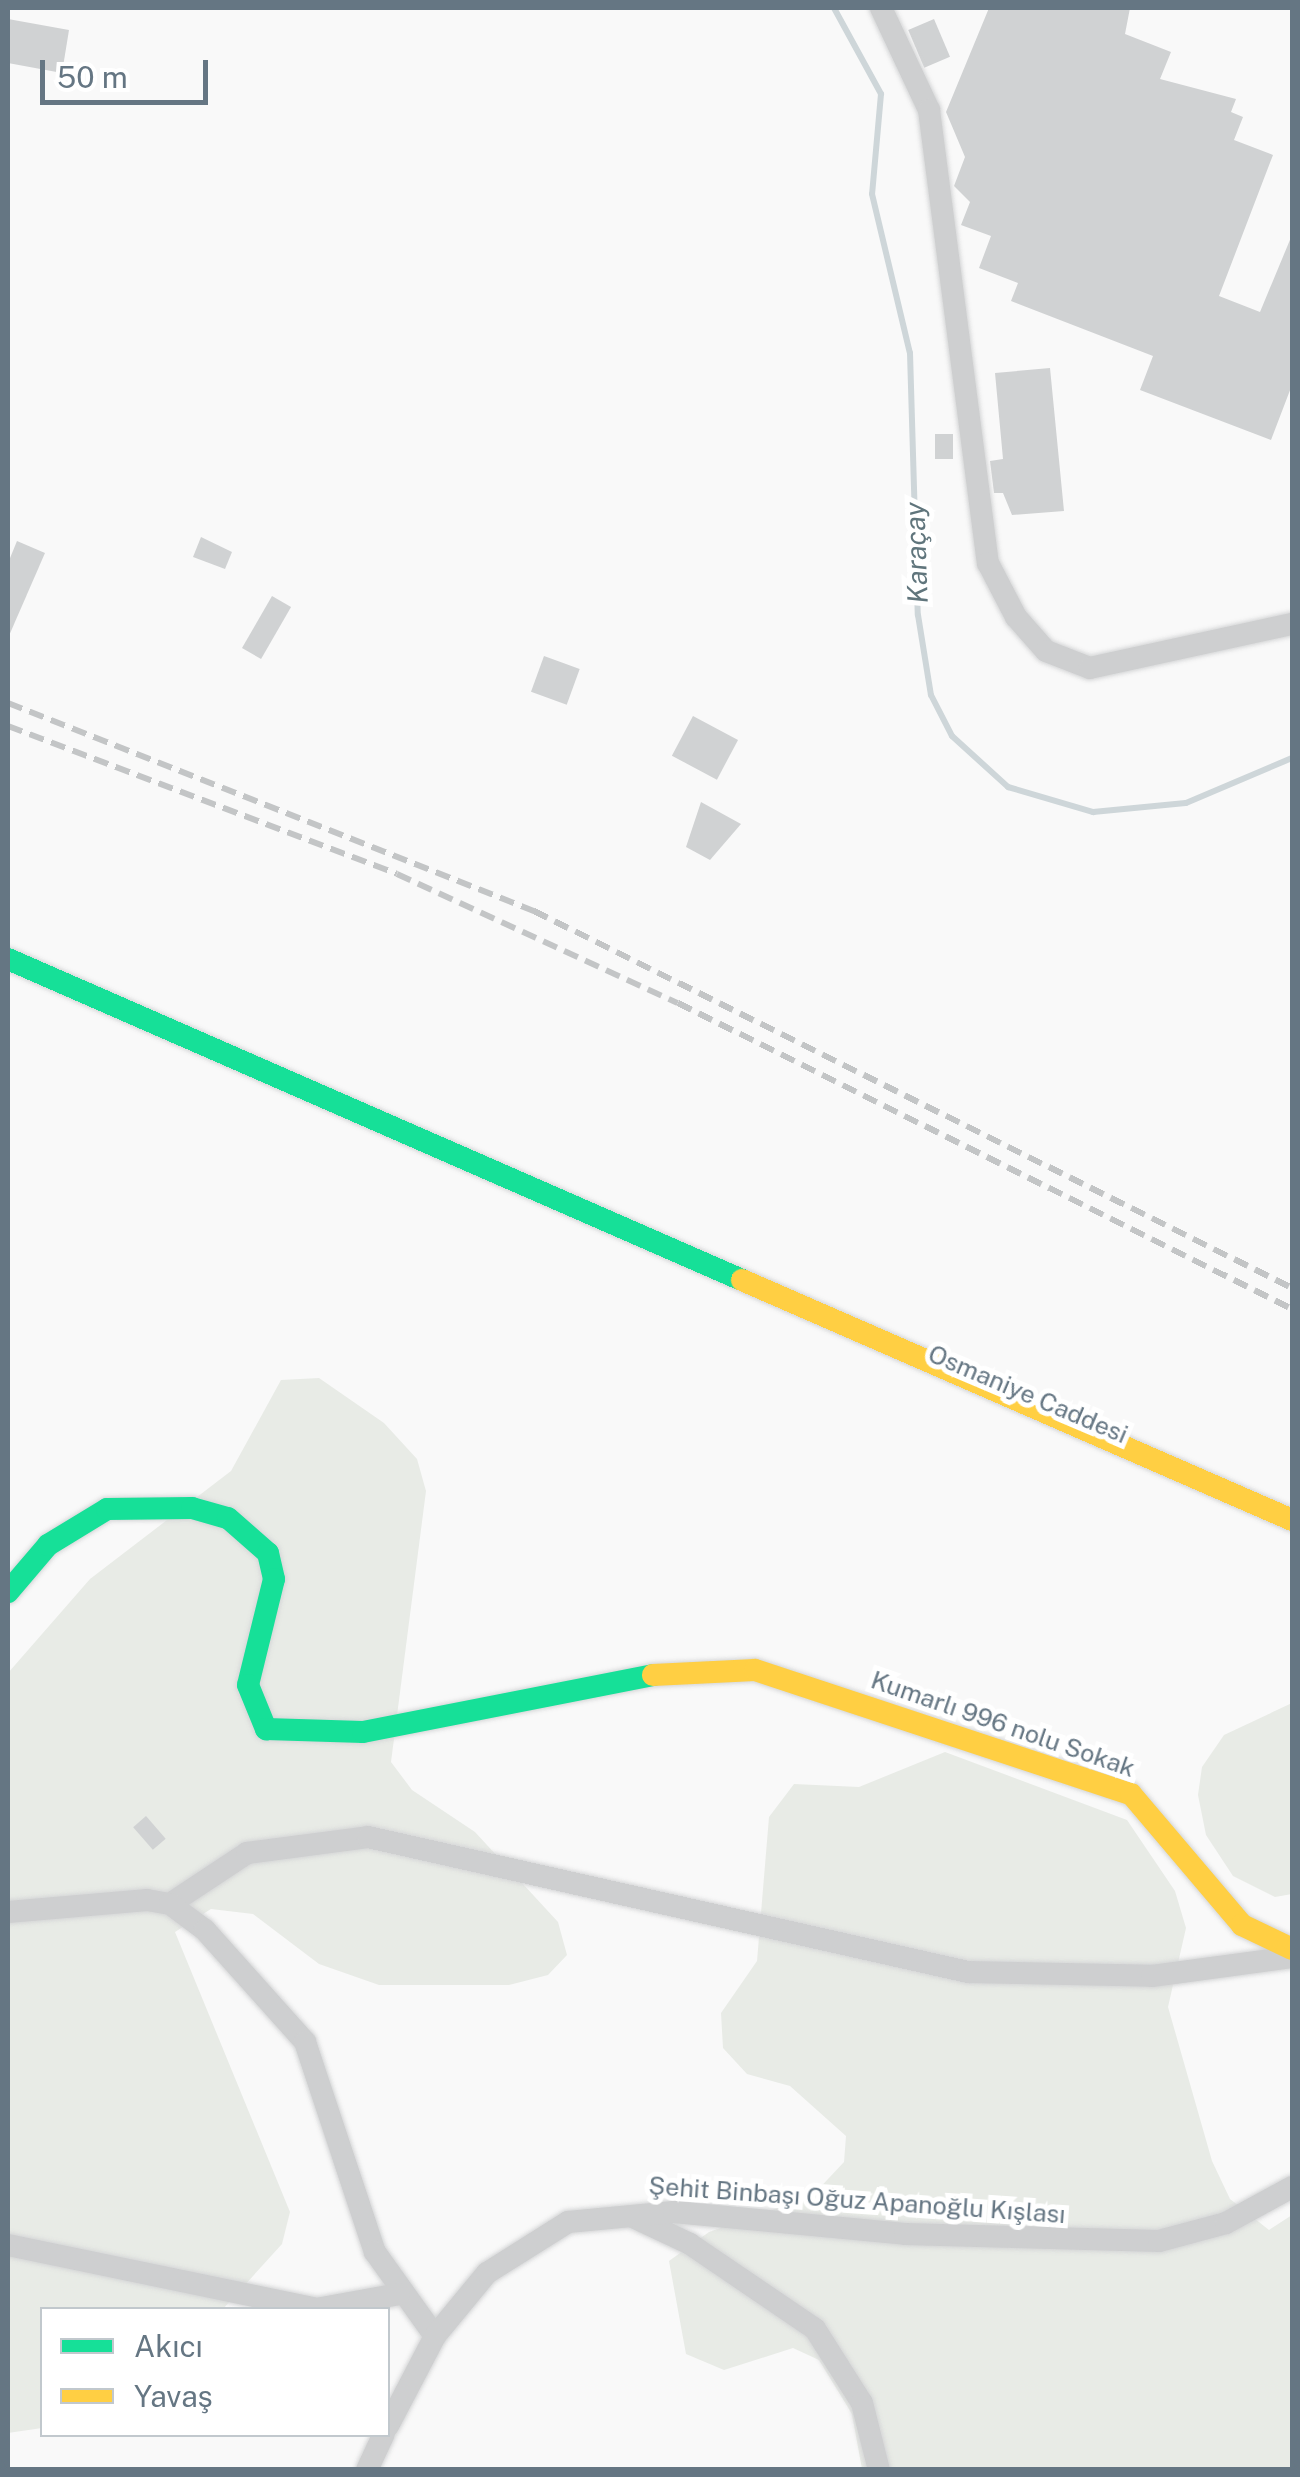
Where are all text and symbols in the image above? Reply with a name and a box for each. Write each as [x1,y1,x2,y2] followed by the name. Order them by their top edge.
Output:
[45,40,212,102] scale bar
[57,59,128,95] text: 50 m
[897,502,935,604] water label: Karaçay
[924,1338,1132,1450] street label: Osmaniye Caddesi
[867,1665,1139,1783] street label: Kumarlı 996 nolu Sokak
[648,2170,1066,2230] street label: Şehit Binbaşı Oğuz Apanoğlu Kışlası
[40,2307,390,2437] legend
[134,2328,203,2364] text: Akıcı
[134,2378,213,2414] text: Yavaş

